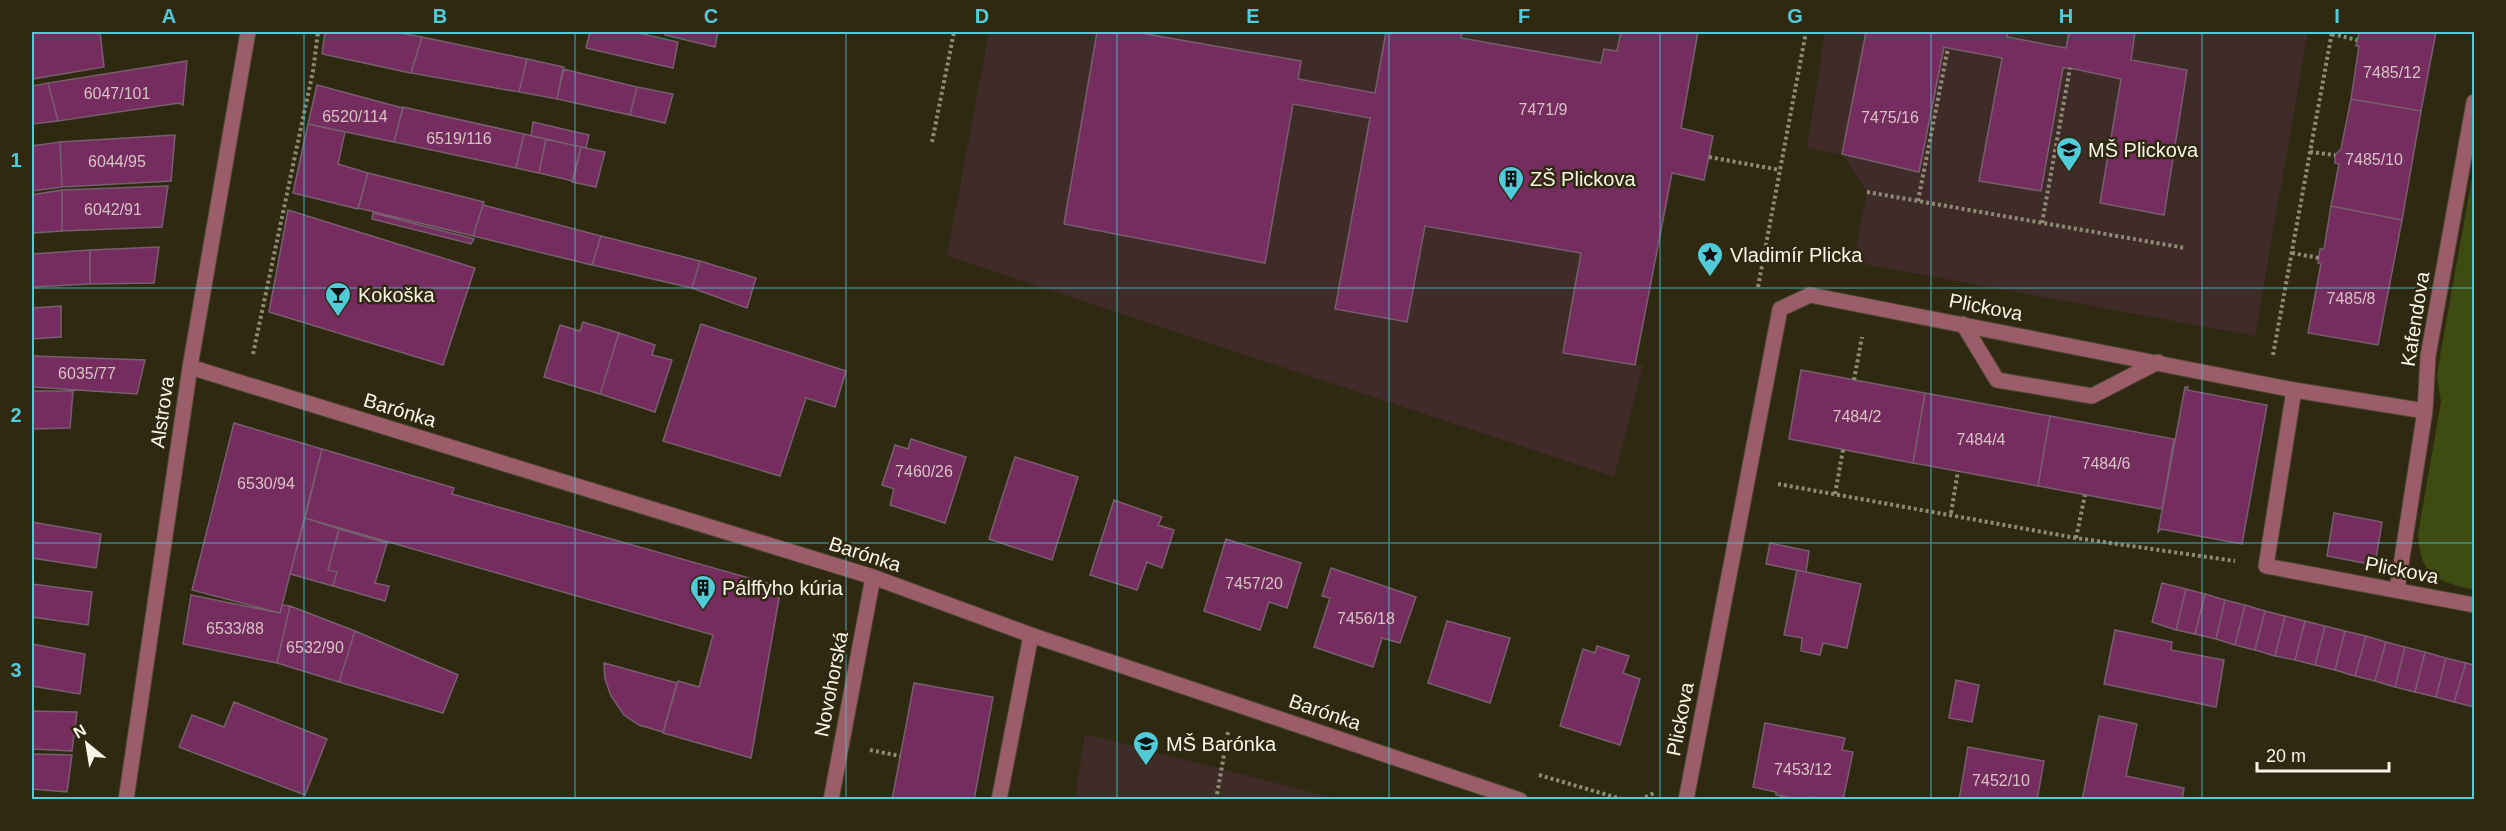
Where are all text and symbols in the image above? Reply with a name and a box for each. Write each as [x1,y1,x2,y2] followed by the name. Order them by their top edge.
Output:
[162,5,176,27] text: A
[433,5,447,27] text: B
[704,5,718,27] text: C
[975,5,989,27] text: D
[1246,5,1260,27] text: E
[1518,5,1530,27] text: F
[1787,5,1803,27] text: G
[2059,5,2073,27] text: H
[2334,5,2340,27] text: I
[2363,64,2421,81] house number: 7485/12
[84,85,150,102] house number: 6047/101
[1519,101,1568,118] house number: 7471/9
[322,108,388,125] house number: 6520/114
[1861,109,1919,126] house number: 7475/16
[426,130,492,147] house number: 6519/116
[2054,135,2084,173] school or university icon: MŠ Plickova
[2088,139,2199,161] place label: MŠ Plickova
[10,149,22,171] text: 1
[2345,151,2403,168] house number: 7485/10
[88,153,146,170] house number: 6044/95
[1496,164,1526,202] building icon: ZŠ Plickova
[1530,168,1636,190] place label: ZŠ Plickova
[84,201,142,218] house number: 6042/91
[1695,240,1725,278] place icon: Vladimír Plicka
[1730,244,1863,266] place label: Vladimír Plicka
[2397,269,2433,368] street label: Kafendova
[323,280,353,318] bar icon: Kokoška
[358,284,436,306] place label: Kokoška
[1947,289,2026,325] street label: Plickova
[2327,290,2376,307] house number: 7485/8
[58,365,116,382] house number: 6035/77
[146,374,178,449] street label: Alstrova
[361,389,440,432] street label: Barónka
[10,404,22,426] text: 2
[1833,408,1882,425] house number: 7484/2
[1957,431,2006,448] house number: 7484/4
[2082,455,2131,472] house number: 7484/6
[895,463,953,480] house number: 7460/26
[237,475,295,492] house number: 6530/94
[826,532,905,576] street label: Barónka
[2363,552,2442,588] street label: Plickova
[688,573,718,611] building icon: Pálffyho kúria
[1225,575,1283,592] house number: 7457/20
[722,577,844,599] place label: Pálffyho kúria
[1337,610,1395,627] house number: 7456/18
[206,620,264,637] house number: 6533/88
[810,629,852,738] street label: Novohorská
[286,639,344,656] house number: 6532/90
[10,659,22,681] text: 3
[1662,679,1698,758] street label: Plickova
[1286,689,1365,735] street label: Barónka
[57,714,117,774] north arrow
[70,721,89,742] text: N
[1131,729,1161,767] school or university icon: MŠ Barónka
[1166,733,1277,755] place label: MŠ Barónka
[2257,735,2389,773] scale bar
[2266,746,2306,766] text: 20 m
[1774,761,1832,778] house number: 7453/12
[1972,772,2030,789] house number: 7452/10

